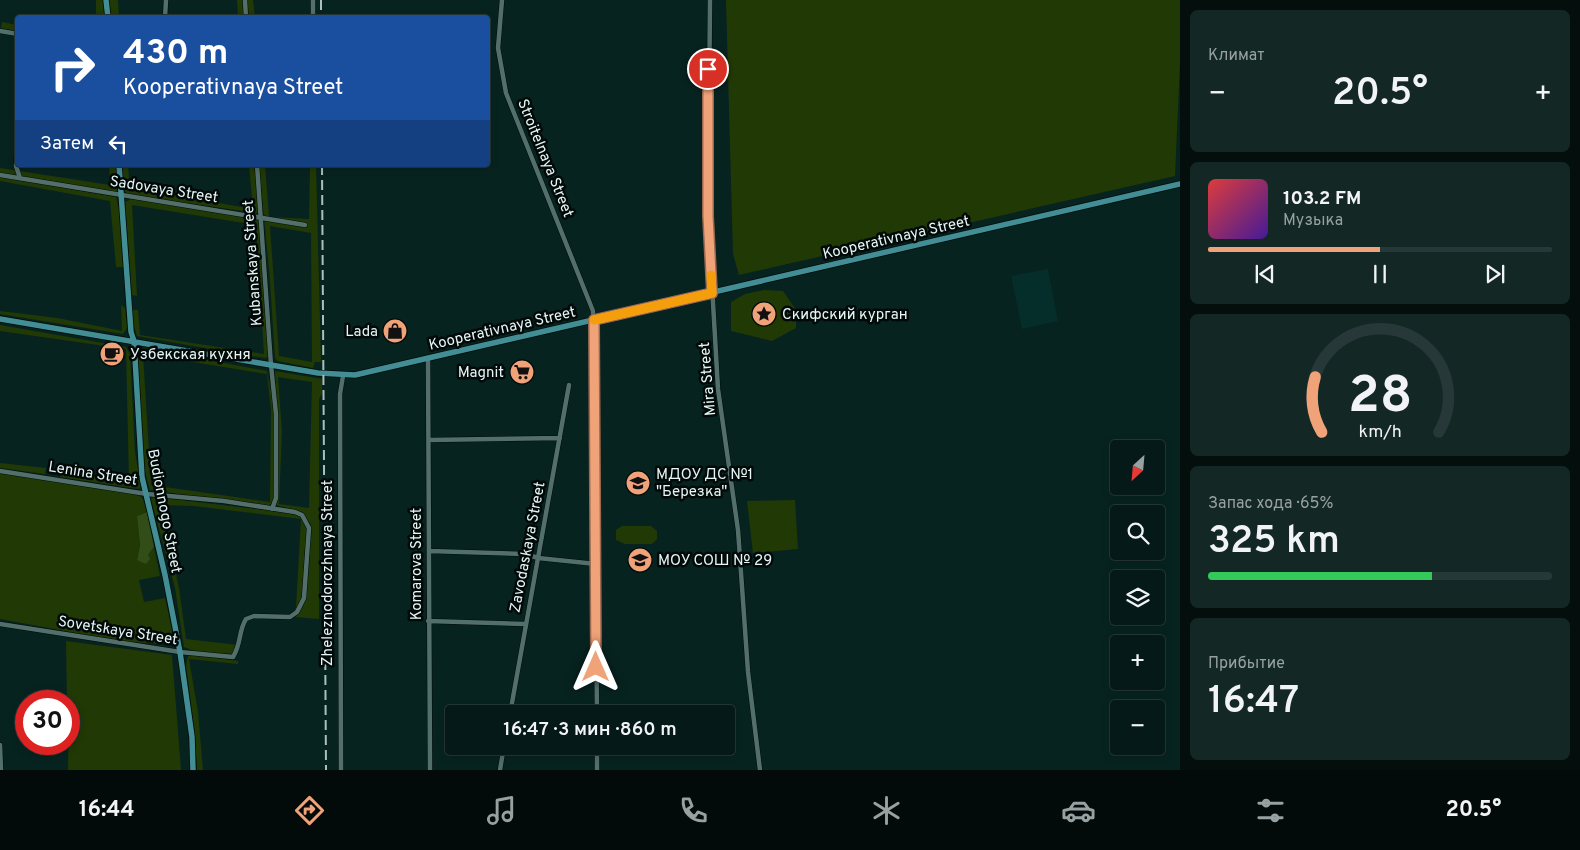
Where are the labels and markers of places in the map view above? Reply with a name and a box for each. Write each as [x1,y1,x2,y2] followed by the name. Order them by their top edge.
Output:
[687,48,729,90] pin
[751,301,777,327] place icon: Скифский курган
[782,306,908,325] place label: Скифский курган
[382,318,408,344] shop icon: Lada
[345,323,378,342] place label: Lada
[99,341,125,367] cafe icon: Узбекская кухня
[130,346,251,365] place label: Узбекская кухня
[509,359,535,385] supermarket icon: Magnit
[458,364,504,383] place label: Magnit
[656,466,753,502] place label: МДОУ ДС №1 "Березка"
[625,470,651,496] school or university icon: МДОУ ДС №1 "Березка"
[627,547,653,573] school or university icon: МОУ СОШ № 29
[658,552,772,571] place label: МОУ СОШ № 29

